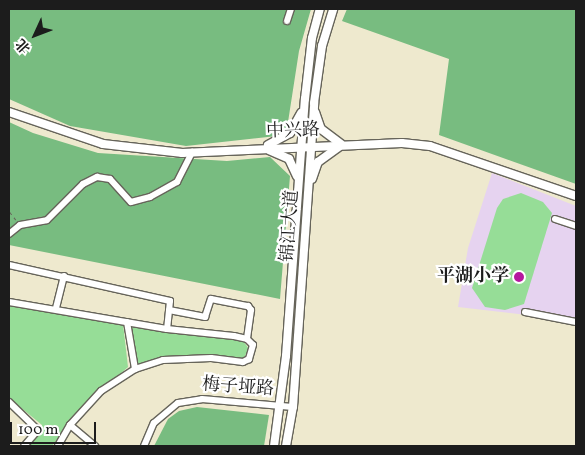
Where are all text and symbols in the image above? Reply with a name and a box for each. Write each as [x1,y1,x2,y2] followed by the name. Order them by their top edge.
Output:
[10,10,60,60] north arrow
[12,34,35,57] text: 北
[266,120,320,144] street label: 中兴路
[278,189,304,263] street label: 锦江大道
[437,266,509,288] place label: 平湖小学
[513,271,525,283] marker: 平湖小学
[201,375,275,401] street label: 梅子垭路
[12,412,99,444] scale bar
[18,420,58,441] text: 100 m

